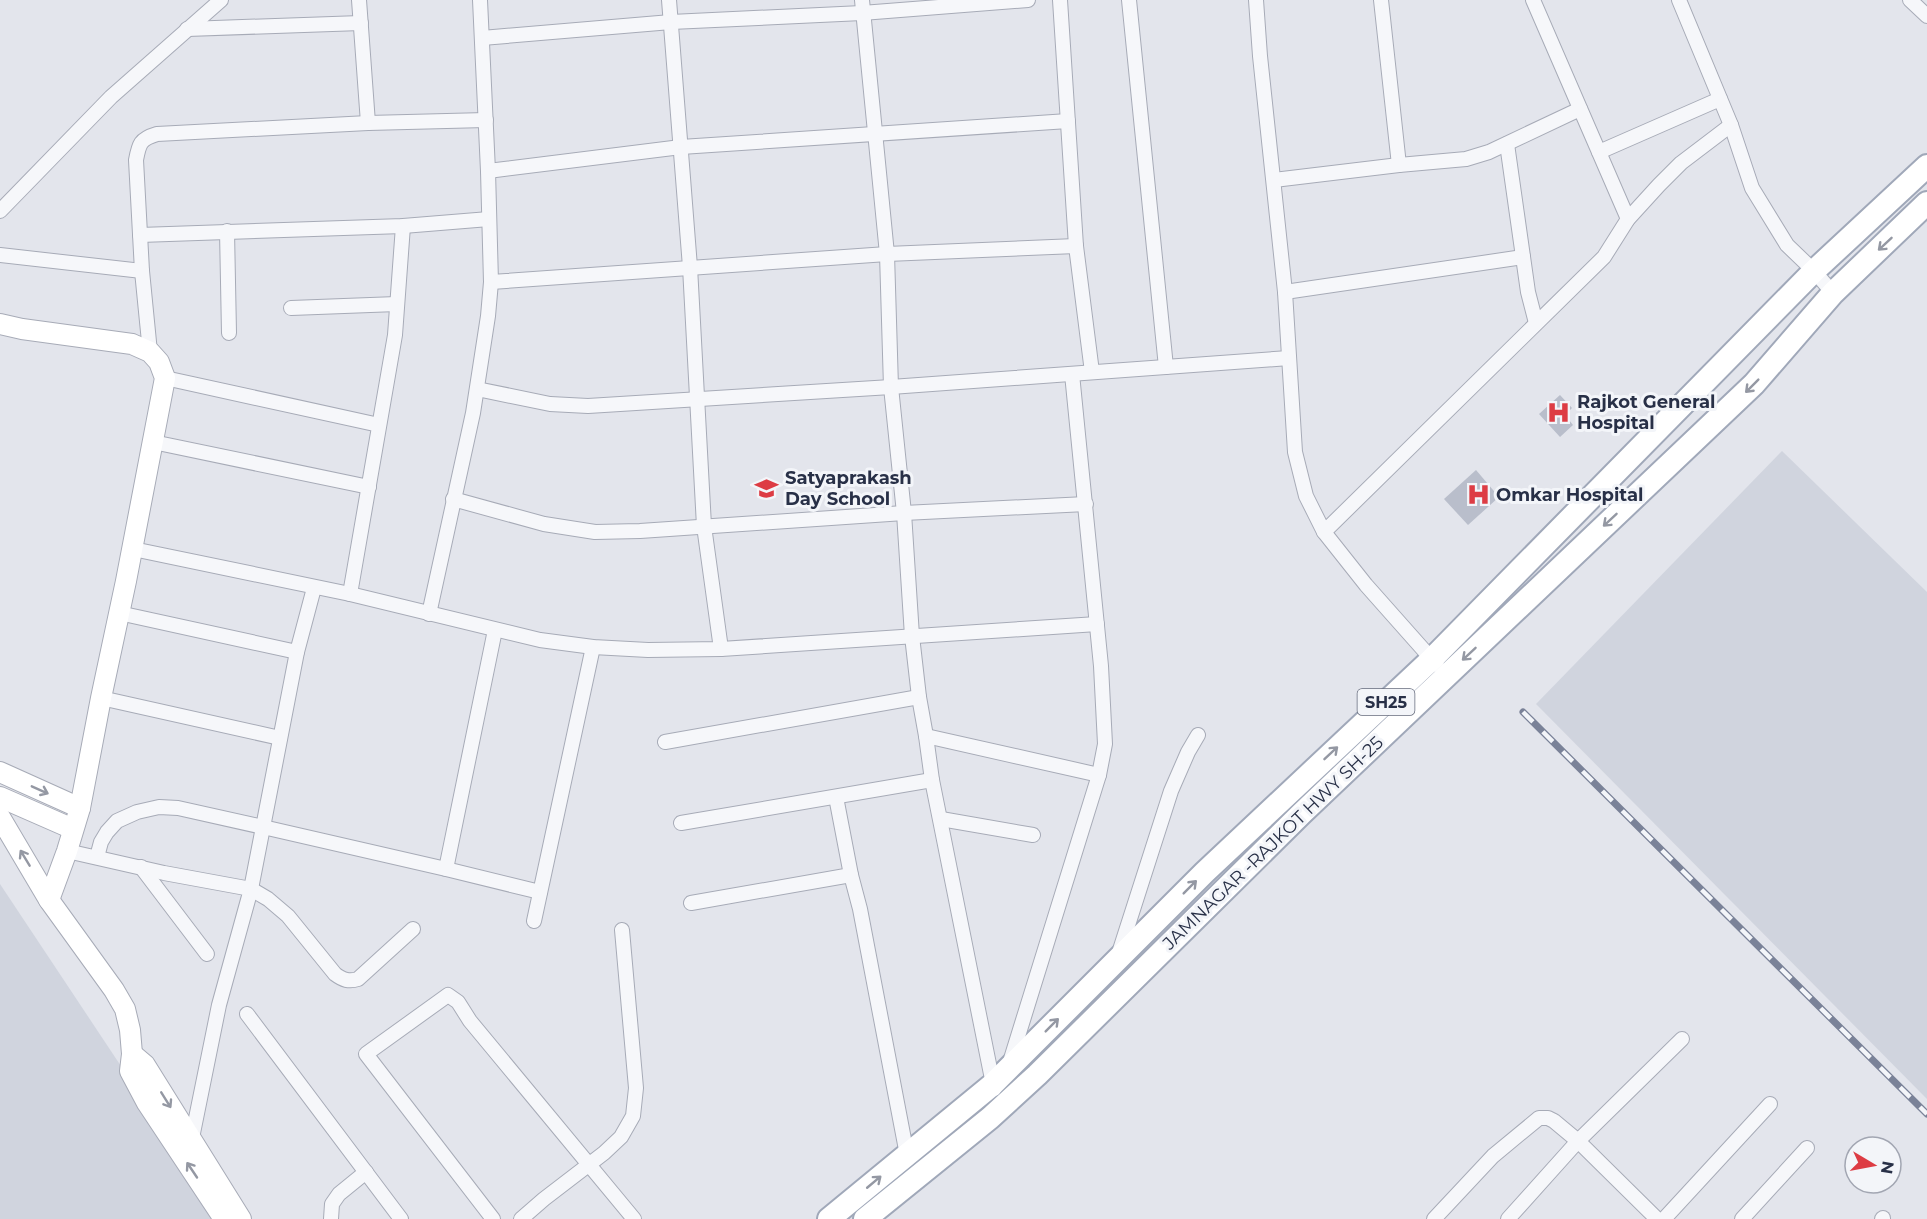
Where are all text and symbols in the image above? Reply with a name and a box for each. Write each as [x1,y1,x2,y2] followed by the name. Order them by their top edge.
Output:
[1877,236,1892,251] one-way arrow
[1744,378,1759,393] one-way arrow
[1577,391,1716,434] place label: Rajkot General Hospital
[1546,399,1572,425] hospital icon: Rajkot General Hospital
[785,467,912,510] place label: Satyaprakash Day School
[754,475,780,501] school or university icon: Satyaprakash Day School
[1465,482,1491,508] hospital icon: Omkar Hospital
[1496,484,1643,506] place label: Omkar Hospital
[1603,513,1618,527] one-way arrow
[1461,647,1476,661] one-way arrow
[1358,689,1414,715] road number: SH25
[1157,732,1388,955] street label: JAMNAGAR -RAJKOT HWY SH-25
[1324,746,1339,761] one-way arrow
[30,785,48,796] one-way arrow
[18,850,30,867] one-way arrow
[1182,880,1197,895] one-way arrow
[1044,1018,1059,1033] one-way arrow
[160,1092,173,1109] one-way arrow
[1843,1135,1903,1195] north arrow
[1877,1159,1898,1176] text: N
[186,1163,198,1179] one-way arrow
[866,1176,882,1189] one-way arrow

